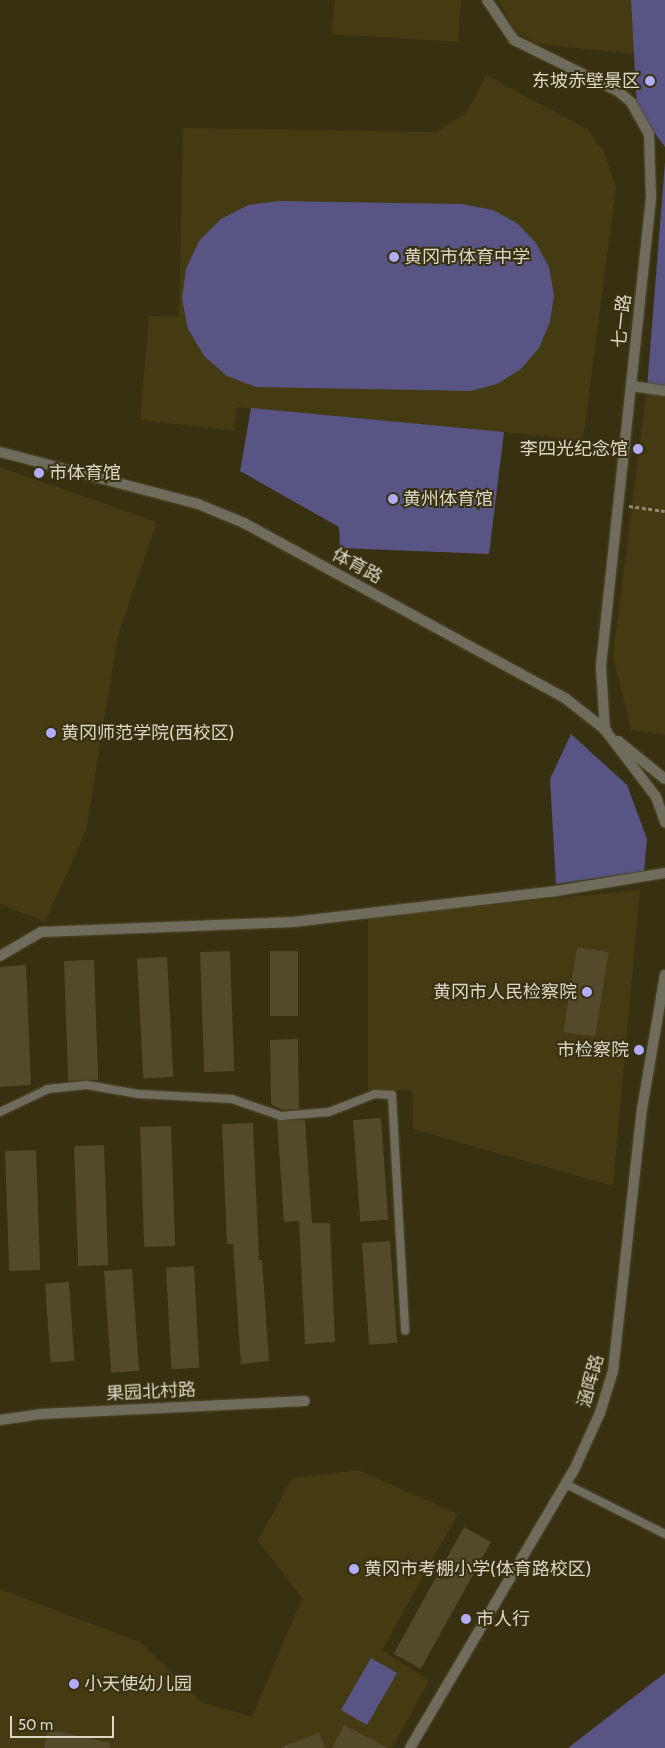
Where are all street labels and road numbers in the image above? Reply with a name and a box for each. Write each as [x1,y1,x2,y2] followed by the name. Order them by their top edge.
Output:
[608,293,636,349] street label: 七一路
[328,544,386,588] street label: 体育路
[574,1352,608,1410] street label: 涵晖路
[105,1379,197,1405] street label: 果园北村路

